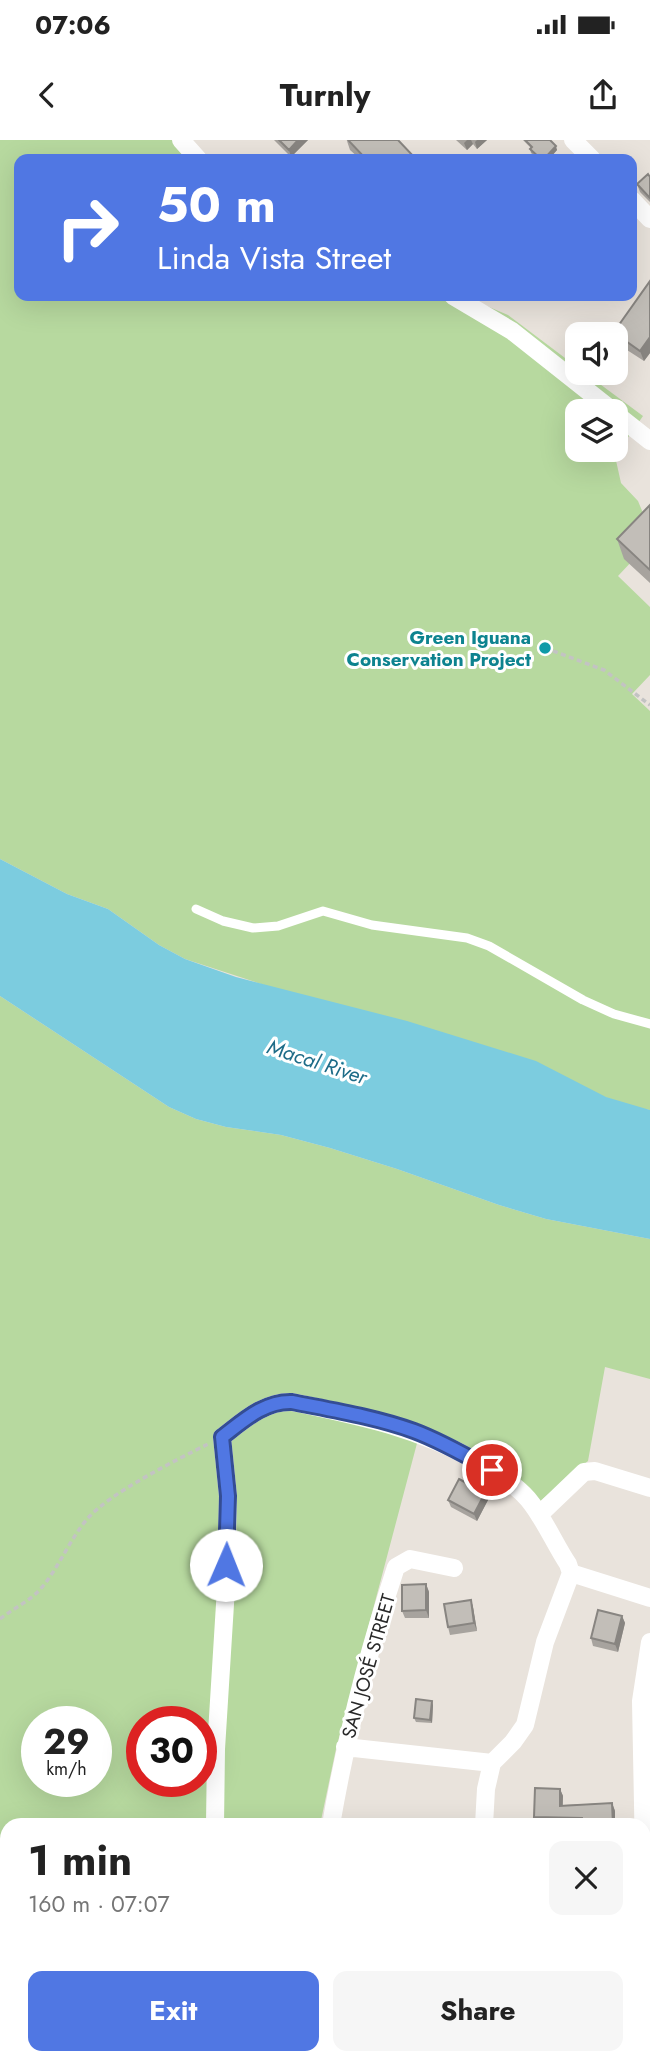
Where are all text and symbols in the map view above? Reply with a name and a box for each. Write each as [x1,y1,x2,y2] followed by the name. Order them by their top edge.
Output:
[35,6,111,44] text: 07:06
[280,72,370,118] text: Turnly
[28,76,66,114] icon: back
[584,76,622,114] icon: share
[157,170,276,240] text: 50 m
[42,182,133,273] icon: right
[157,235,391,281] text: Linda Vista Street
[565,322,628,462] map controls
[565,322,628,385] button: sound
[565,399,628,462] button: layers
[347,624,531,673] place label: Green Iguana Conservation Project
[537,640,553,656] marker: Green Iguana Conservation Project
[263,1032,372,1093] water label: Macal River
[462,1440,522,1500] pin
[473,1451,511,1489] icon: arrive
[189,1528,263,1602] position arrow
[335,1591,402,1742] street label: SAN JOSÉ STREET
[126,1706,217,1797] speed limit sign: 30
[43,1717,90,1767] text: 29
[46,1756,87,1782] text: km/h
[28,1830,132,1891] text: 1 min
[549,1841,623,1915] button: close
[28,1887,170,1921] text: 160 m · 07:07
[28,1971,319,2051] button: Exit
[333,1971,623,2051] button: Share

